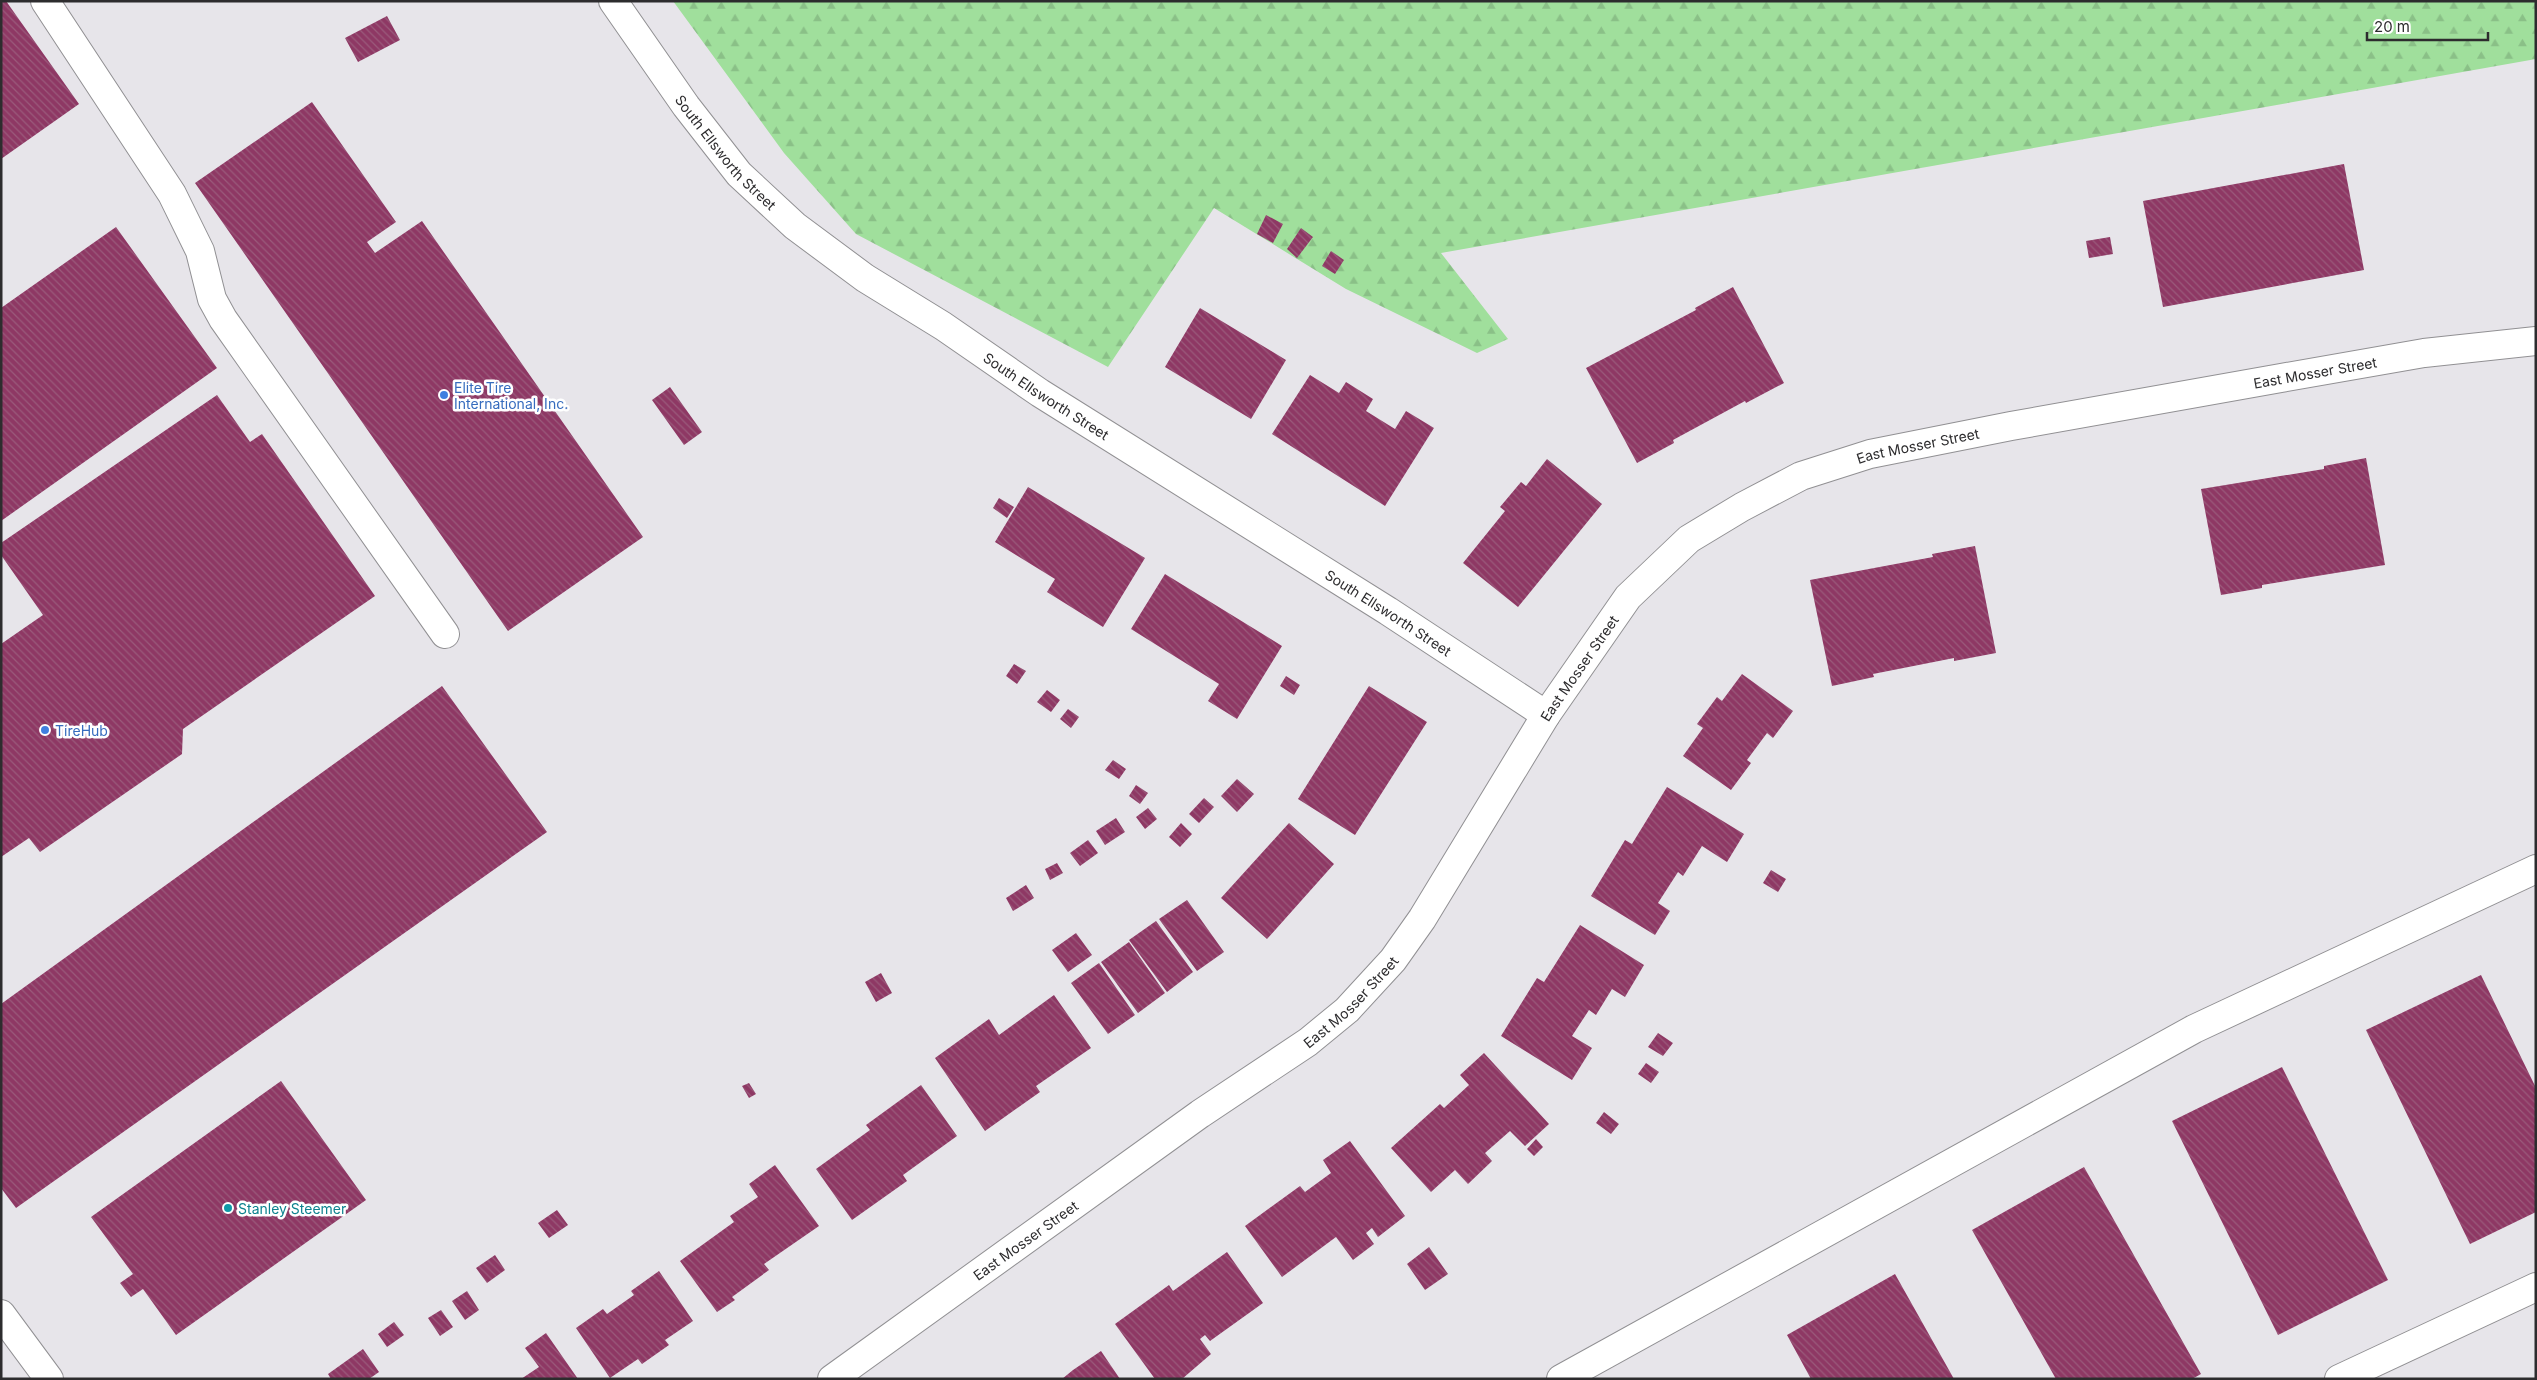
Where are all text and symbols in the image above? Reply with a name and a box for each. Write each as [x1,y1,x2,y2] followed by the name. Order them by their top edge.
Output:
[2367,10,2488,42] scale bar
[2374,17,2410,36] text: 20 m
[672,91,780,213] street label: South Ellsworth Street
[980,348,1113,443] street label: South Ellsworth Street
[2252,353,2378,391] street label: East Mosser Street
[454,379,568,412] place label: Elite Tire International, Inc.
[438,389,450,401] marker: Elite Tire International, Inc.
[1854,424,1981,466] street label: East Mosser Street
[1322,566,1455,659] street label: South Ellsworth Street
[1536,611,1622,724] street label: East Mosser Street
[55,722,108,739] place label: TireHub
[39,724,51,736] marker: TireHub
[1300,952,1402,1051] street label: East Mosser Street
[969,1196,1081,1283] street label: East Mosser Street
[238,1200,346,1217] place label: Stanley Steemer
[222,1202,234,1214] marker: Stanley Steemer

